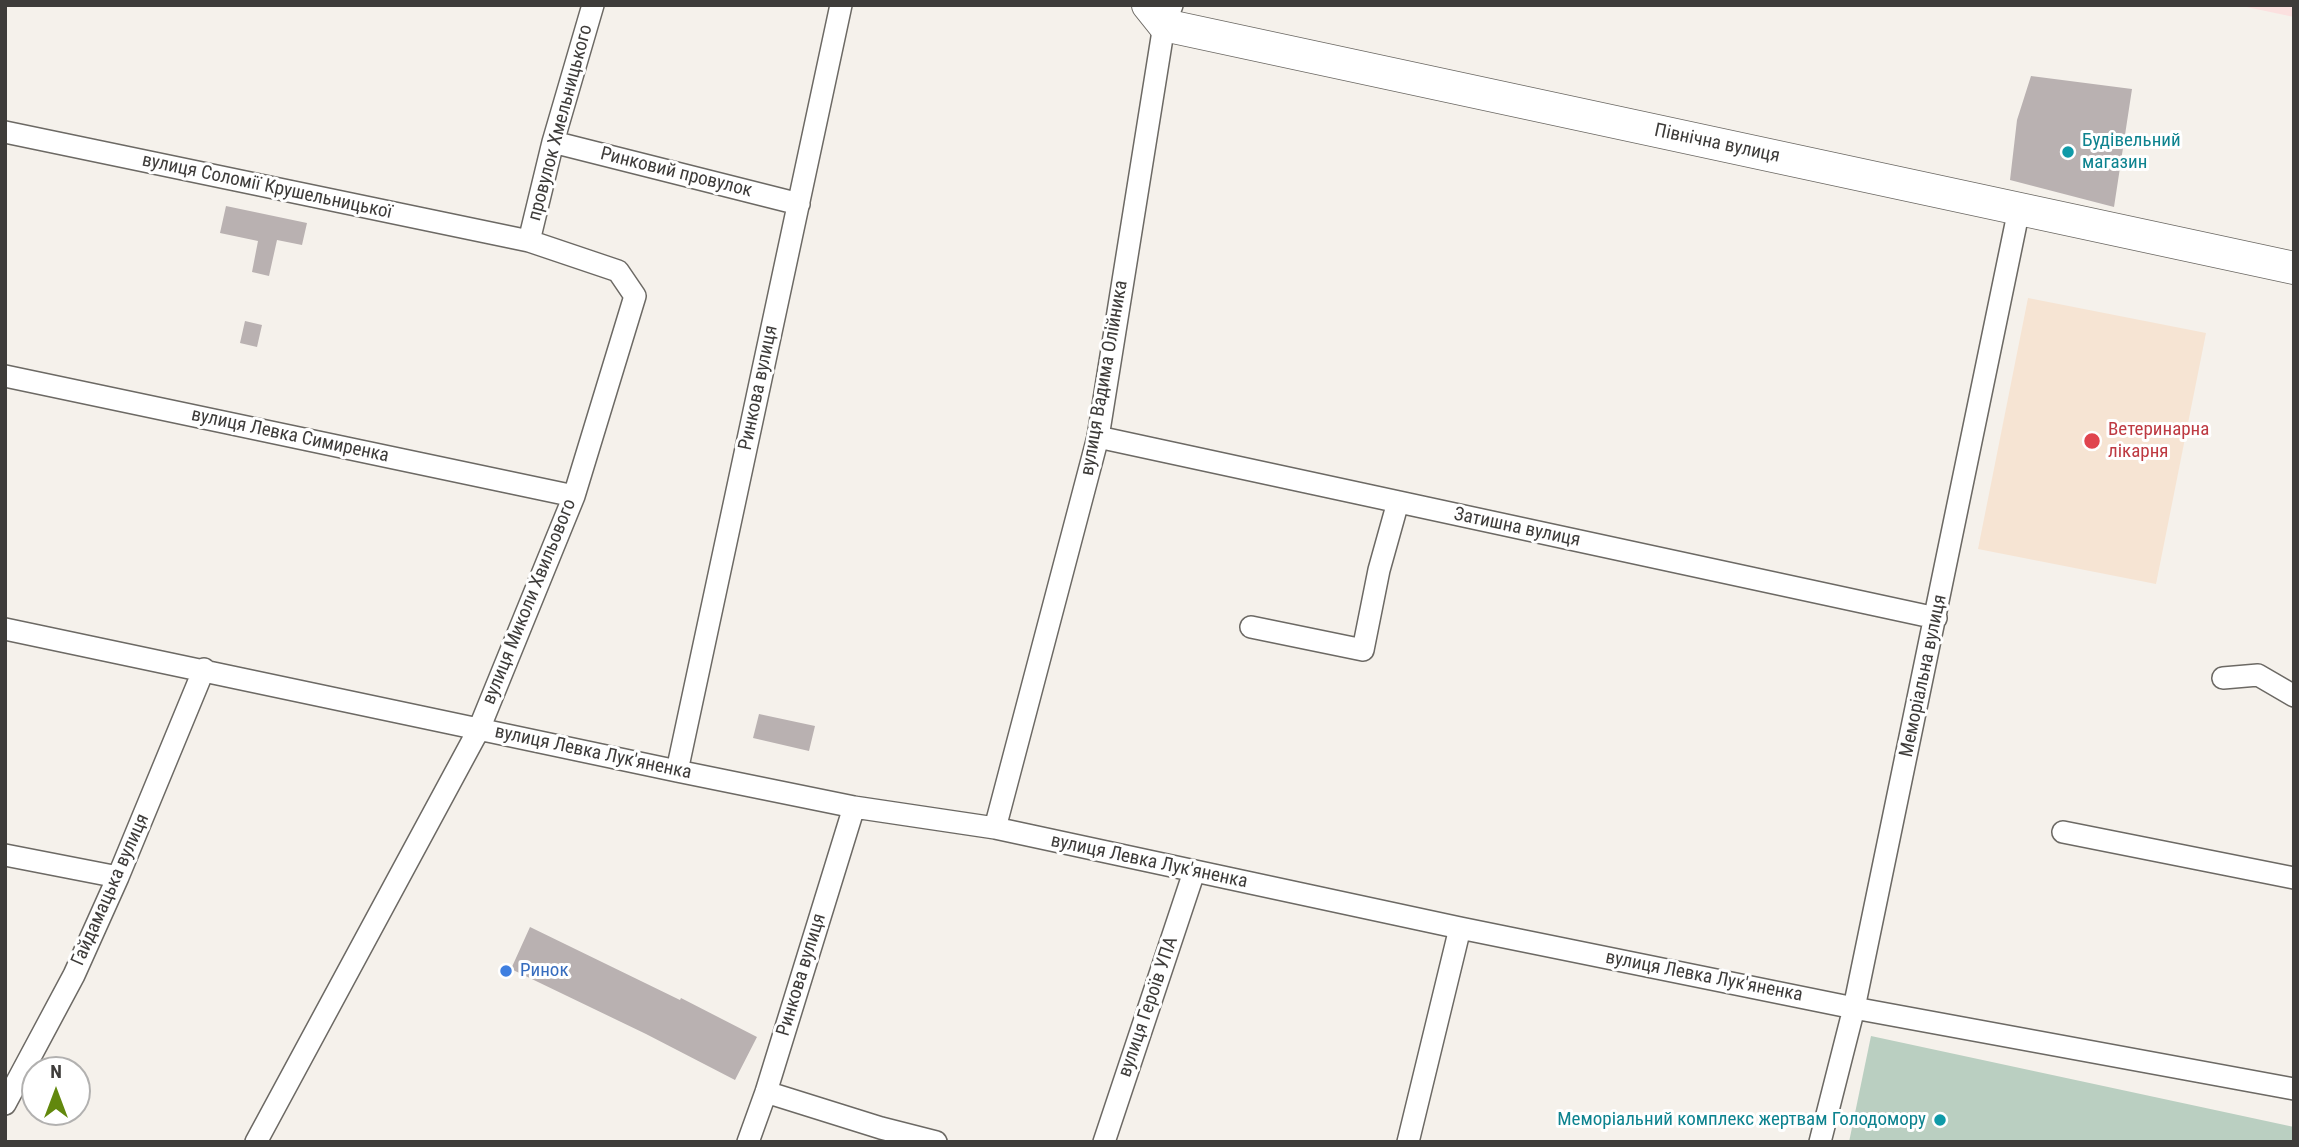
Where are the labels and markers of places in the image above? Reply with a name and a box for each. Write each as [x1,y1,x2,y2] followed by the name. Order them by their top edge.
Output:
[2082,130,2181,174] place label: Будівельний магазин
[2060,144,2076,160] marker: Будівельний магазин
[2108,419,2209,463] place label: Ветеринарна лікарня
[2082,431,2102,451] marker: Ветеринарна лікарня
[520,960,569,982] place label: Ринок
[498,963,514,979] marker: Ринок
[1557,1109,1926,1131] place label: Меморіальний комплекс жертвам Голодомору
[1932,1112,1948,1128] marker: Меморіальний комплекс жертвам Голодомору

